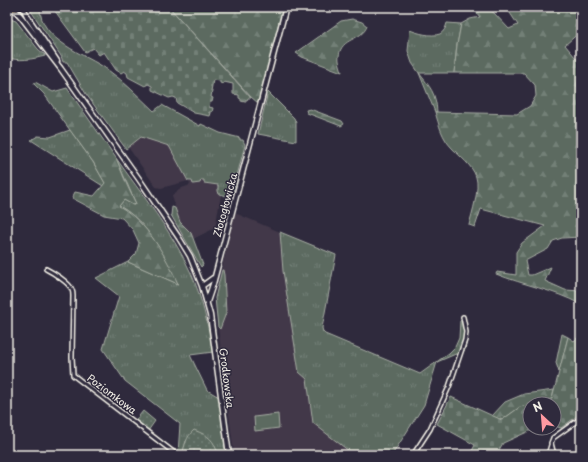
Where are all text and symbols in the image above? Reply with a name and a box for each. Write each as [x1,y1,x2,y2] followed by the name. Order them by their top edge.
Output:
[209,170,240,239] street label: Złotogłowicka
[216,347,239,410] street label: Grodkowska
[84,370,141,418] street label: Poziomkowa
[522,396,562,436] north arrow
[530,397,545,416] text: N

